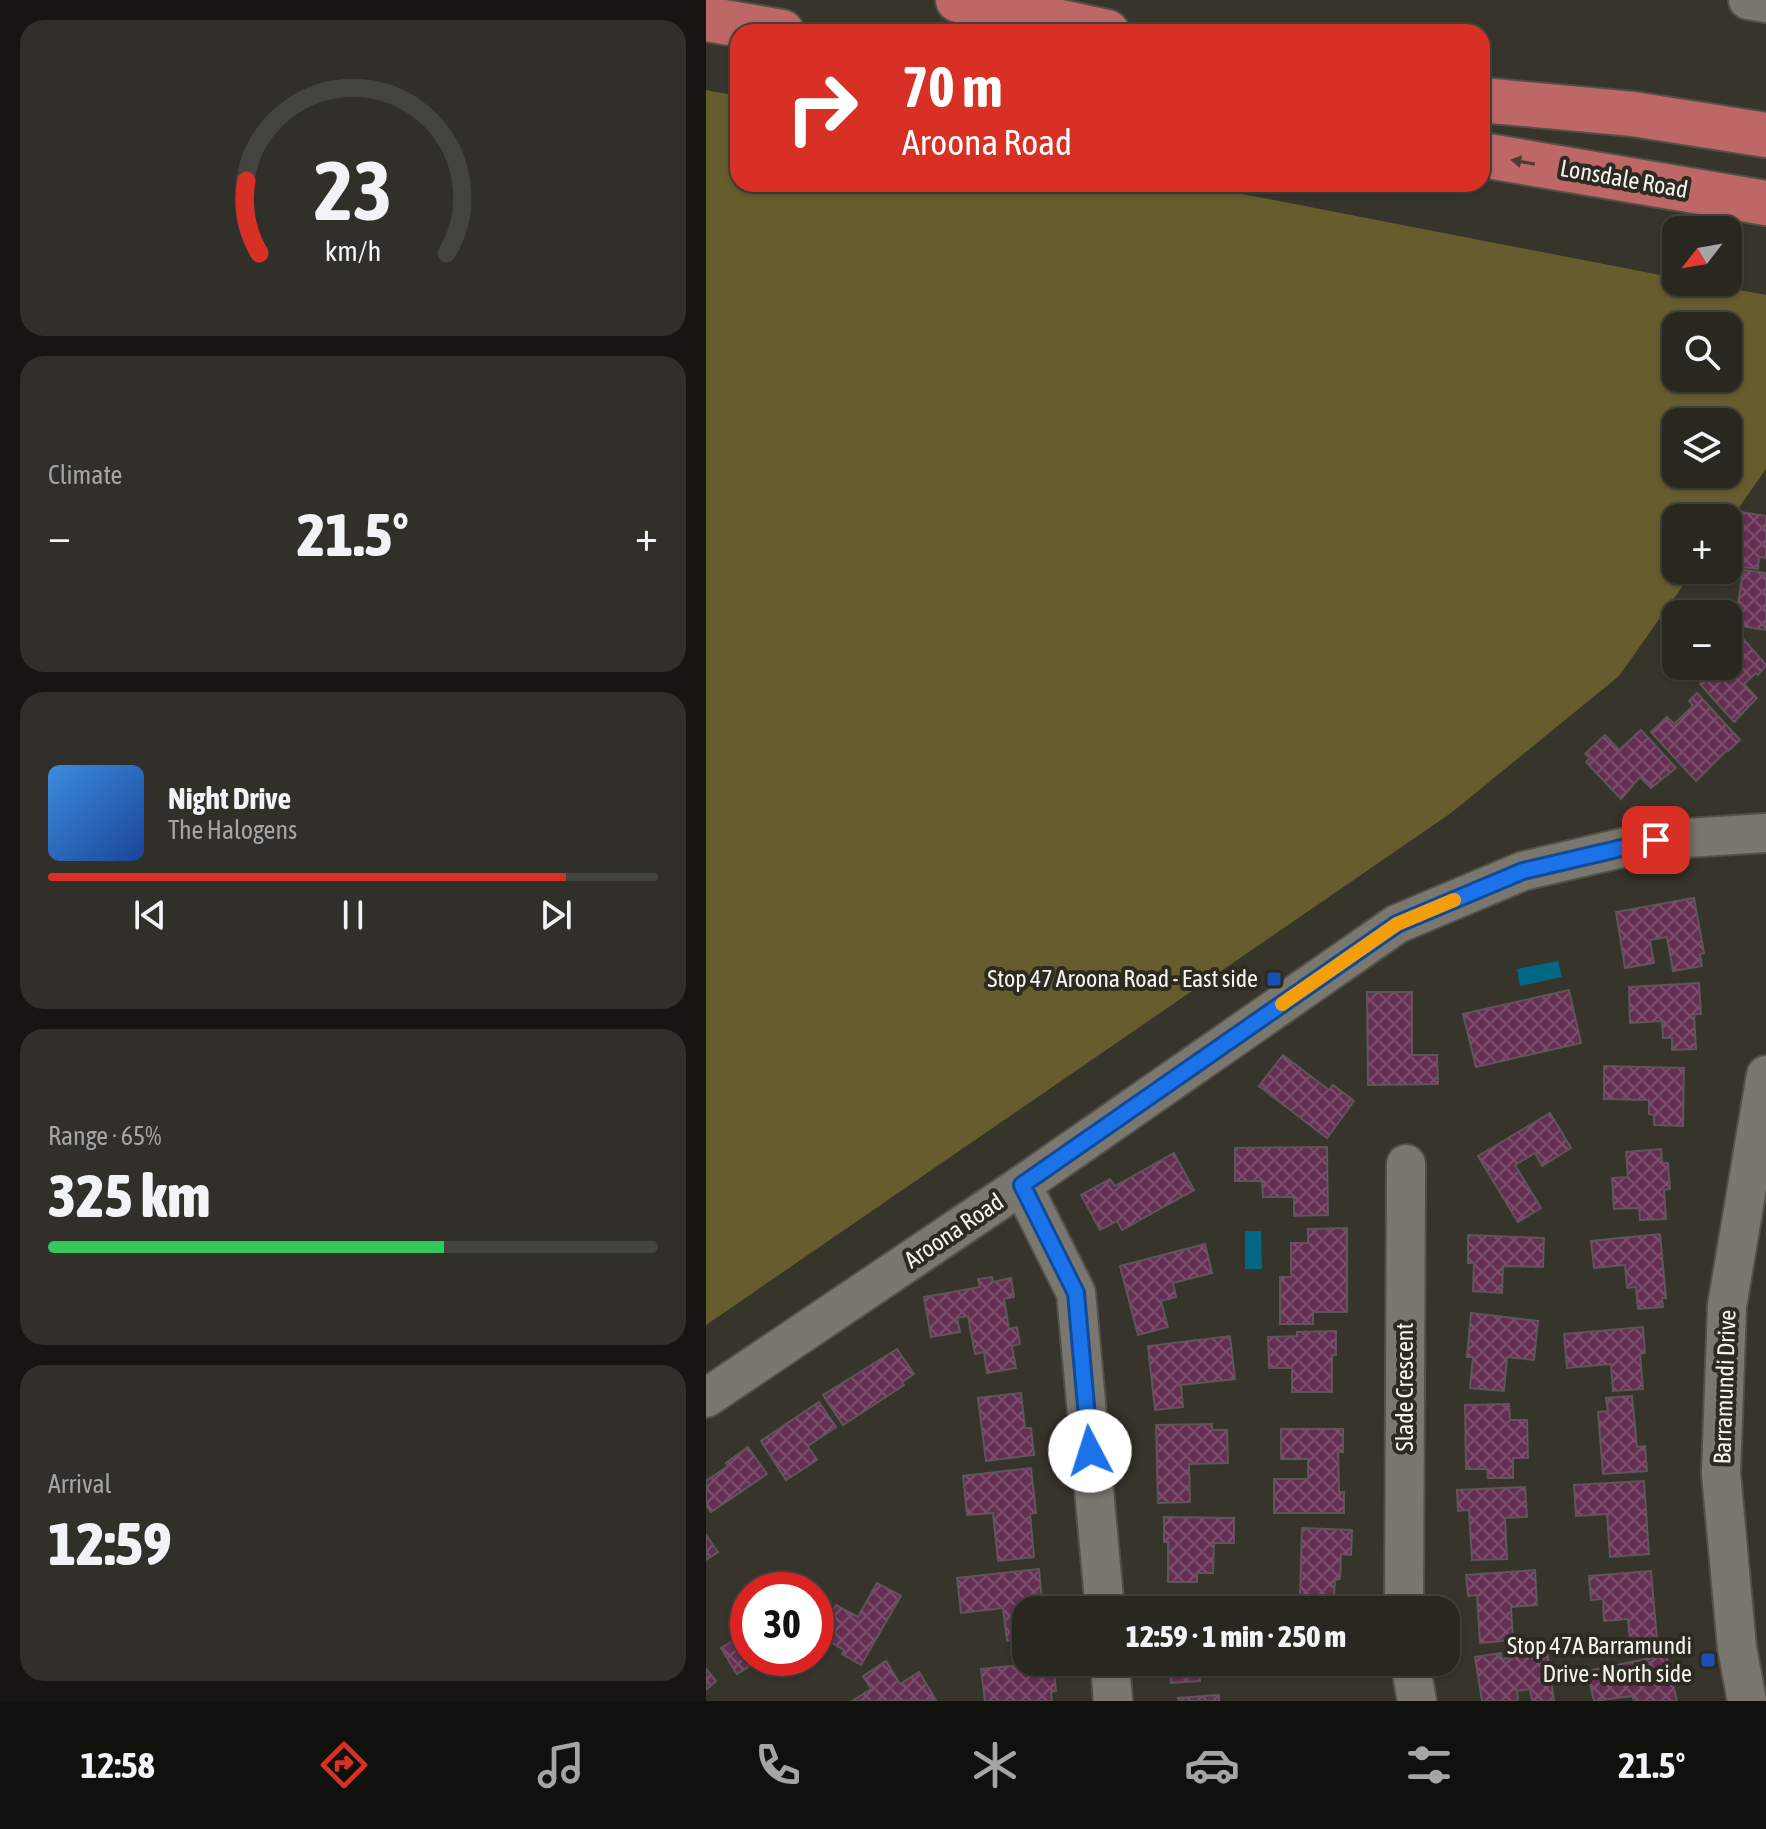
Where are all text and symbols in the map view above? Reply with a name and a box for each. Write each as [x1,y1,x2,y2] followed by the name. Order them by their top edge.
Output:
[902,55,1003,119] text: 70 m
[770,56,874,160] icon: right
[902,121,1072,163] text: Aroona Road
[314,142,392,238] text: 23
[1558,154,1690,203] street label: Lonsdale Road
[1511,155,1536,168] one-way arrow
[1662,216,1742,296] north arrow
[1662,216,1742,680] map controls
[325,234,381,267] text: km/h
[1662,312,1742,392] button: search
[1662,408,1742,488] button: layers
[48,460,122,490] text: Climate
[297,500,409,569] text: 21.5°
[1662,504,1742,584] button: +
[48,510,71,560] text: −
[635,510,658,560] text: +
[1662,600,1742,680] button: −
[168,781,291,815] text: Night Drive
[1622,806,1690,874] pin
[168,815,297,845] text: The Halogens
[1634,818,1678,862] icon: arrive
[128,893,172,937] icon: previous
[331,893,375,937] icon: pause
[534,893,578,937] icon: next
[987,965,1258,992] place label: Stop 47 Aroona Road - East side
[1265,970,1283,988] marker: Stop 47 Aroona Road - East side
[48,1121,161,1151] text: Range · 65%
[48,1161,210,1230] text: 325 km
[899,1188,1008,1273] street label: Aroona Road
[1708,1309,1741,1465] street label: Barramundi Drive
[1391,1323,1418,1451] street label: Slade Crescent
[1048,1409,1132,1493] position arrow
[48,1469,112,1499] text: Arrival
[48,1509,171,1578] text: 12:59
[730,1572,834,1676] speed limit sign: 30
[1126,1619,1346,1653] text: 12:59 · 1 min · 250 m
[1507,1632,1692,1687] place label: Stop 47A Barramundi Drive - North side
[1699,1651,1717,1669] marker: Stop 47A Barramundi Drive - North side
[316,1737,372,1793] icon: directions
[533,1737,589,1793] icon: music
[750,1737,806,1793] icon: phone
[967,1737,1023,1793] icon: climate
[1184,1737,1240,1793] icon: car
[1401,1737,1457,1793] icon: filters
[81,1744,155,1786] text: 12:58
[1618,1744,1685,1786] text: 21.5°

